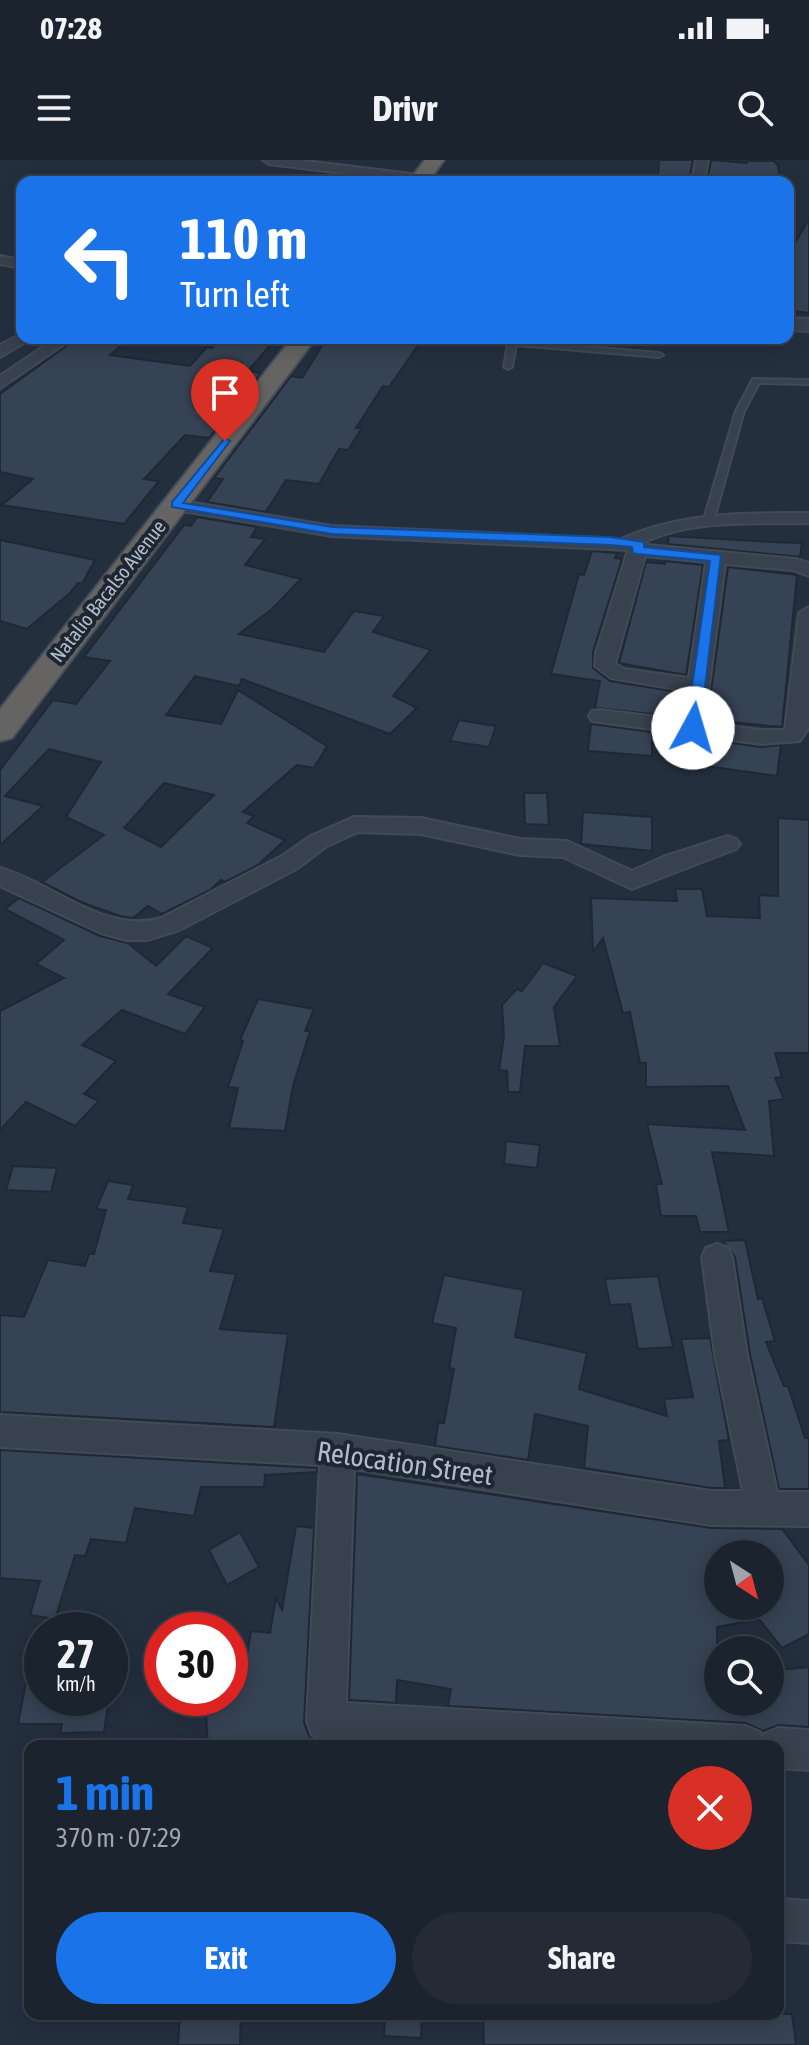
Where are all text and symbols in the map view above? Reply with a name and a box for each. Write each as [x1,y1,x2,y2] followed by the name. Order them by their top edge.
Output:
[40,11,102,45] text: 07:28
[32,86,76,130] icon: menu
[733,86,777,130] icon: search
[372,87,437,129] text: Drivr
[180,207,307,271] text: 110 m
[48,208,152,312] icon: left
[180,273,290,315] text: Turn left
[191,359,259,441] pin
[203,371,247,415] icon: arrive
[45,515,170,666] street label: Natalio Bacalso Avenue
[651,686,735,770] position arrow
[315,1435,495,1491] street label: Relocation Street
[704,1540,784,1620] north arrow
[704,1540,784,1716] map controls
[144,1612,248,1716] speed limit sign: 30
[57,1631,95,1676] text: 27
[704,1636,784,1716] button: search
[56,1672,96,1695] text: km/h
[56,1765,154,1820] text: 1 min
[668,1766,752,1850] button: close
[56,1823,181,1853] text: 370 m · 07:29
[56,1912,396,2004] button: Exit
[412,1912,752,2004] button: Share

